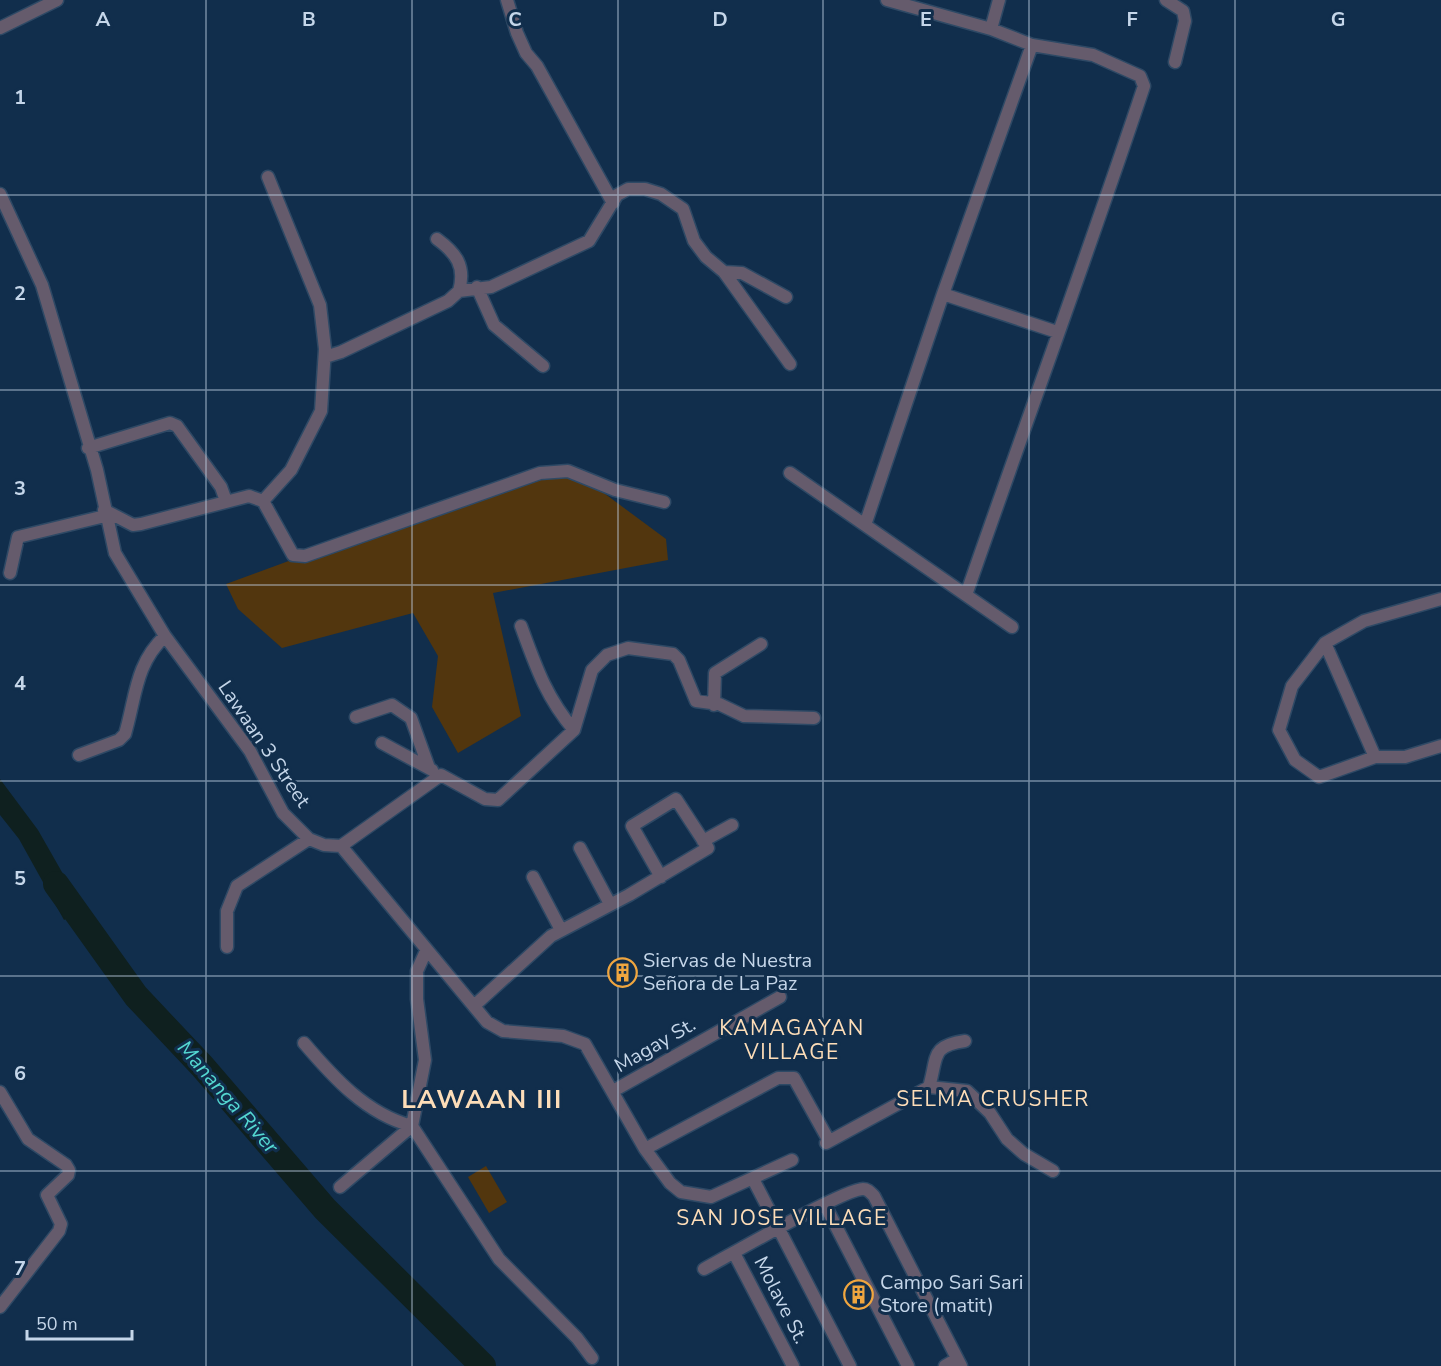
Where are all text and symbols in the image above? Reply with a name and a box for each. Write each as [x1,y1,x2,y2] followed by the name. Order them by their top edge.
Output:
[96,6,111,33] text: A
[302,6,316,33] text: B
[508,6,522,33] text: C
[712,6,728,33] text: D
[920,6,932,33] text: E
[1126,6,1138,33] text: F
[1331,6,1345,33] text: G
[14,84,26,111] text: 1
[14,280,26,307] text: 2
[14,475,26,502] text: 3
[14,670,26,697] text: 4
[212,675,317,813] street label: Lawaan 3 Street
[14,865,26,892] text: 5
[643,947,812,997] place label: Siervas de Nuestra Señora de La Paz
[606,956,638,988] building icon: Siervas de Nuestra Señora de La Paz
[610,1011,700,1079] street label: Magay St.
[719,1014,865,1066] district label: KAMAGAYAN VILLAGE
[171,1035,285,1160] water label: Mananga River
[14,1060,26,1087] text: 6
[401,1082,563,1117] district label: LAWAAN III
[896,1085,1090,1113] district label: SELMA CRUSHER
[676,1204,888,1232] district label: SAN JOSE VILLAGE
[747,1252,815,1348] street label: Molave St.
[14,1255,26,1282] text: 7
[880,1269,1023,1319] place label: Campo Sari Sari Store (matit)
[843,1278,875,1310] building icon: Campo Sari Sari Store (matit)
[27,1303,132,1341] scale bar
[36,1312,78,1336] text: 50 m

